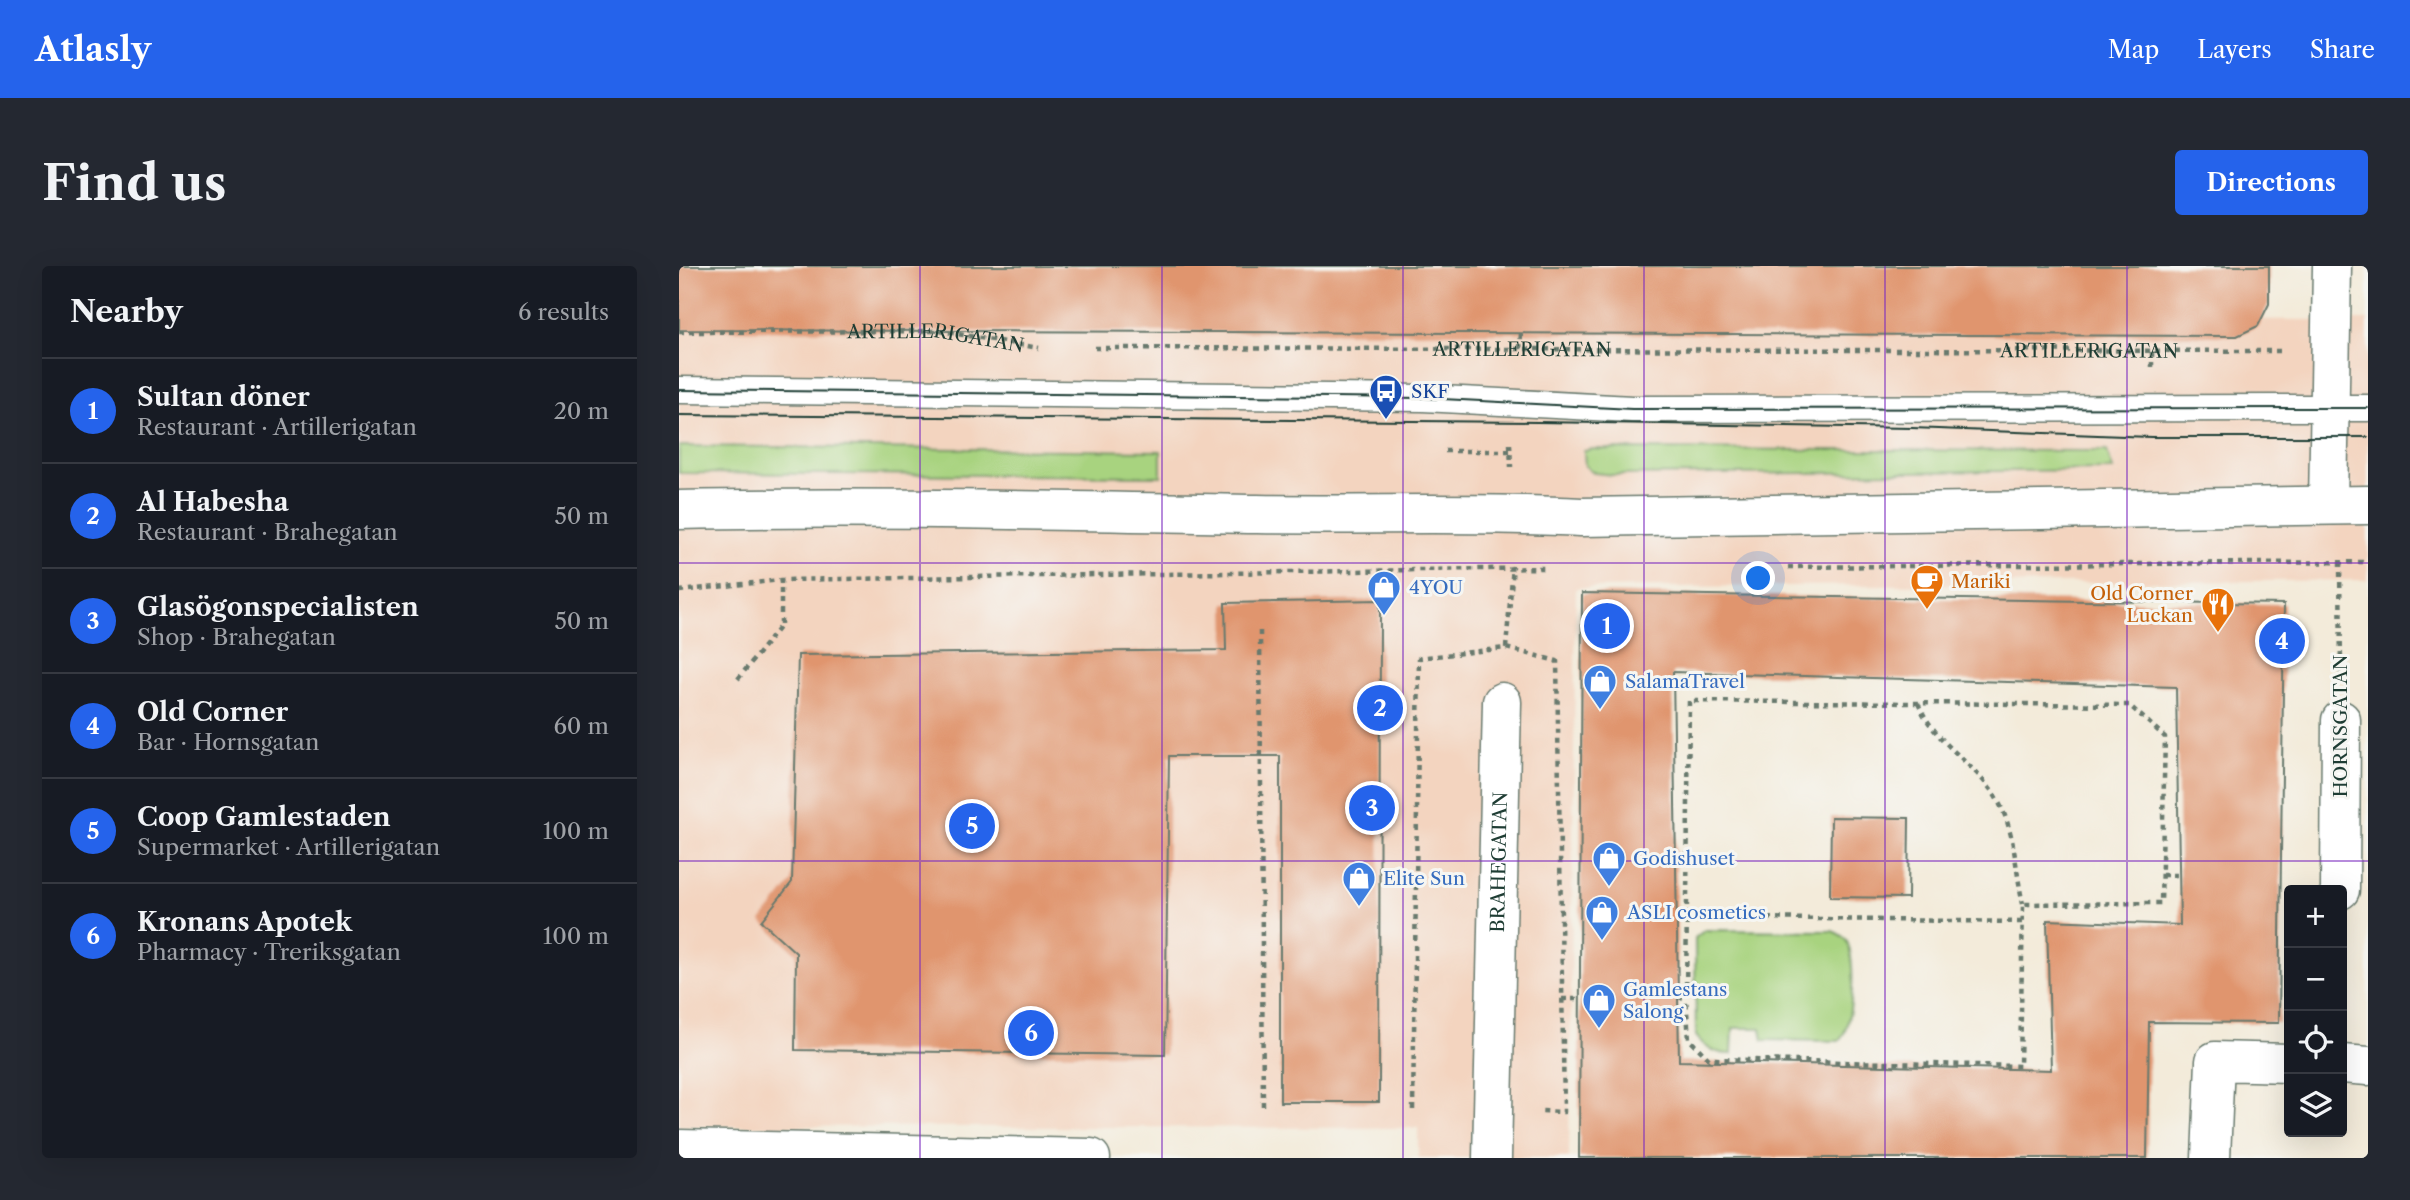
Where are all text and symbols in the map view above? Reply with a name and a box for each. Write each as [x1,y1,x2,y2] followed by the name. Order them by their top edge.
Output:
[35,29,151,70] text: Atlasly
[2108,35,2159,64] text: Map
[2197,35,2272,64] text: Layers
[2310,35,2375,64] text: Share
[2175,150,2368,215] button: Directions
[42,152,226,213] text: Find us
[70,293,183,330] text: Nearby
[518,298,609,326] text: 6 results
[846,319,1026,357] street label: ARTILLERIGATAN
[1432,337,1611,361] street label: ARTILLERIGATAN
[1999,339,2178,362] street label: ARTILLERIGATAN
[1367,372,1405,421] bus stop icon: SKF
[1411,380,1449,403] place label: SKF
[137,381,310,413] text: Sultan döner
[88,397,98,425] text: 1
[554,397,609,425] text: 20 m
[137,413,417,441] text: Restaurant · Artillerigatan
[137,486,289,518] text: Al Habesha
[86,502,100,530] text: 2
[554,502,609,530] text: 50 m
[137,518,398,546] text: Restaurant · Brahegatan
[1741,561,1775,595] your location
[1908,562,1946,611] cafe icon: Mariki
[1365,568,1403,617] shop icon: 4YOU
[1951,570,2011,593] place label: Mariki
[1409,576,1463,599] place label: 4YOU
[2090,582,2193,627] place label: Old Corner Luckan
[2199,585,2237,634] restaurant icon: Old Corner Luckan
[137,591,419,623] text: Glasögonspecialisten
[1584,600,1630,652] pin: 1
[87,607,100,635] text: 3
[554,607,609,635] text: 50 m
[2259,615,2305,667] pin: 4
[137,623,336,651] text: Shop · Brahegatan
[2329,655,2352,797] street label: HORNSGATAN
[1581,662,1619,711] shop icon: SalamaTravel
[1625,670,1745,693] place label: SalamaTravel
[1357,682,1403,734] pin: 2
[137,696,288,728] text: Old Corner
[86,712,100,740] text: 4
[553,712,609,740] text: 60 m
[137,728,319,756] text: Bar · Hornsgatan
[1349,782,1395,834] pin: 3
[1485,791,1512,933] street label: BRAHEGATAN
[949,800,995,852] pin: 5
[137,801,391,833] text: Coop Gamlestaden
[87,817,99,845] text: 5
[543,817,609,845] text: 100 m
[137,833,440,861] text: Supermarket · Artillerigatan
[1590,839,1628,888] shop icon: Godishuset
[1633,847,1735,870] place label: Godishuset
[1340,859,1378,908] shop icon: Elite Sun
[1383,867,1465,890] place label: Elite Sun
[2284,885,2347,1137] map controls
[2284,885,2347,948] button: +
[1583,893,1621,942] shop icon: ASLI cosmetics
[1626,901,1766,924] place label: ASLI cosmetics
[137,906,352,938] text: Kronans Apotek
[86,922,100,950] text: 6
[543,922,609,950] text: 100 m
[137,938,401,966] text: Pharmacy · Treriksgatan
[2284,948,2347,1011] button: −
[1623,978,1727,1023] place label: Gamlestans Salong
[1580,981,1618,1030] shop icon: Gamlestans Salong
[1008,1007,1054,1059] pin: 6
[2284,1011,2347,1074] button: locate
[2284,1074,2347,1137] button: layers

